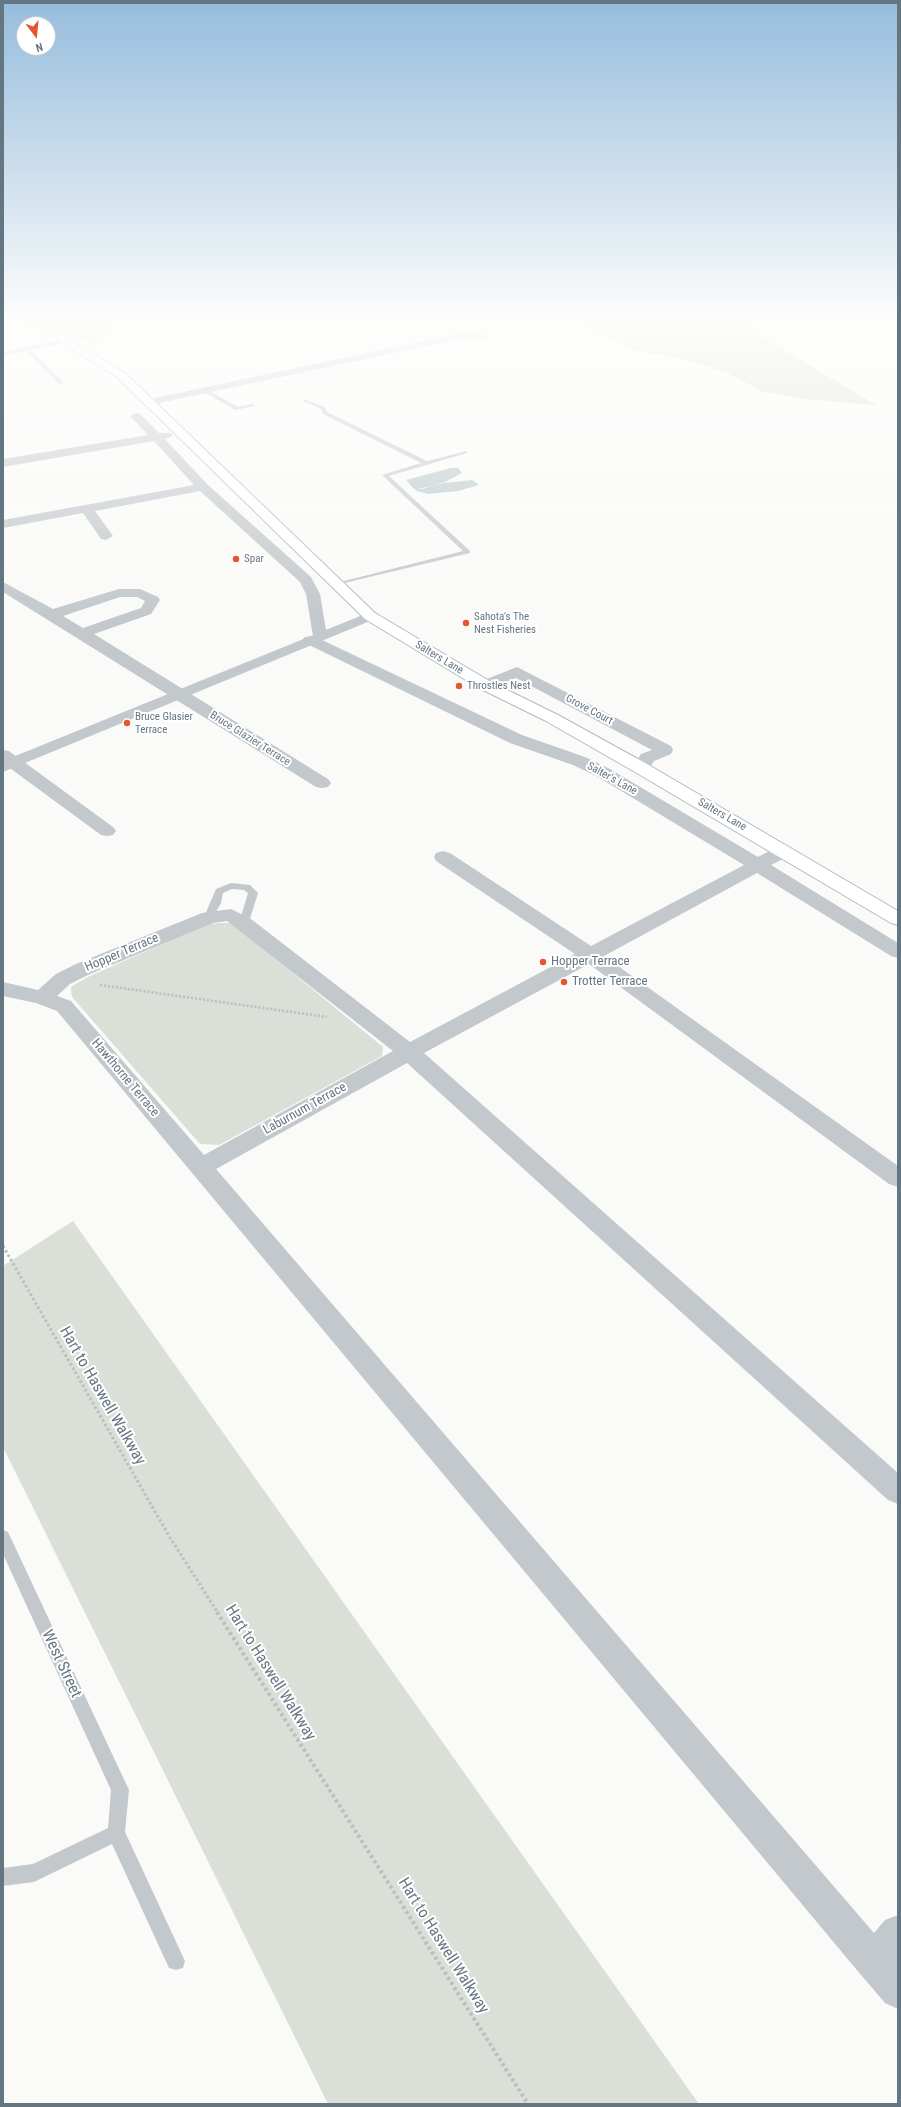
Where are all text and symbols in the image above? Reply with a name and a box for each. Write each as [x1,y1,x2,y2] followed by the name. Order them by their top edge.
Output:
[16,16,56,56] north arrow
[34,40,44,54] text: N
[244,552,264,566] place label: Spar
[231,554,241,564] marker: Spar
[474,610,536,636] place label: Sahota's The Nest Fisheries
[461,618,471,628] marker: Sahota's The Nest Fisheries
[413,638,465,678] street label: Salters Lane
[467,679,531,693] place label: Throstles Nest
[454,681,464,691] marker: Throstles Nest
[563,692,615,728] street label: Grove Court
[207,709,293,769] street label: Bruce Glazier Terrace
[135,710,193,736] place label: Bruce Glasier Terrace
[122,718,132,728] marker: Bruce Glasier Terrace
[585,760,639,798] street label: Salter's Lane
[695,796,749,834] street label: Salters Lane
[83,930,161,976] street label: Hopper Terrace
[551,954,630,970] place label: Hopper Terrace
[538,957,548,967] marker: Hopper Terrace
[572,974,648,990] place label: Trotter Terrace
[559,977,569,987] marker: Trotter Terrace
[88,1036,162,1120] street label: Hawthorne Terrace
[261,1080,349,1138] street label: Laburnum Terrace
[55,1323,149,1469] street label: Hart to Haswell Walkway
[220,1602,320,1744] street label: Hart to Haswell Walkway
[37,1627,85,1701] street label: West Street
[393,1875,493,2017] street label: Hart to Haswell Walkway

